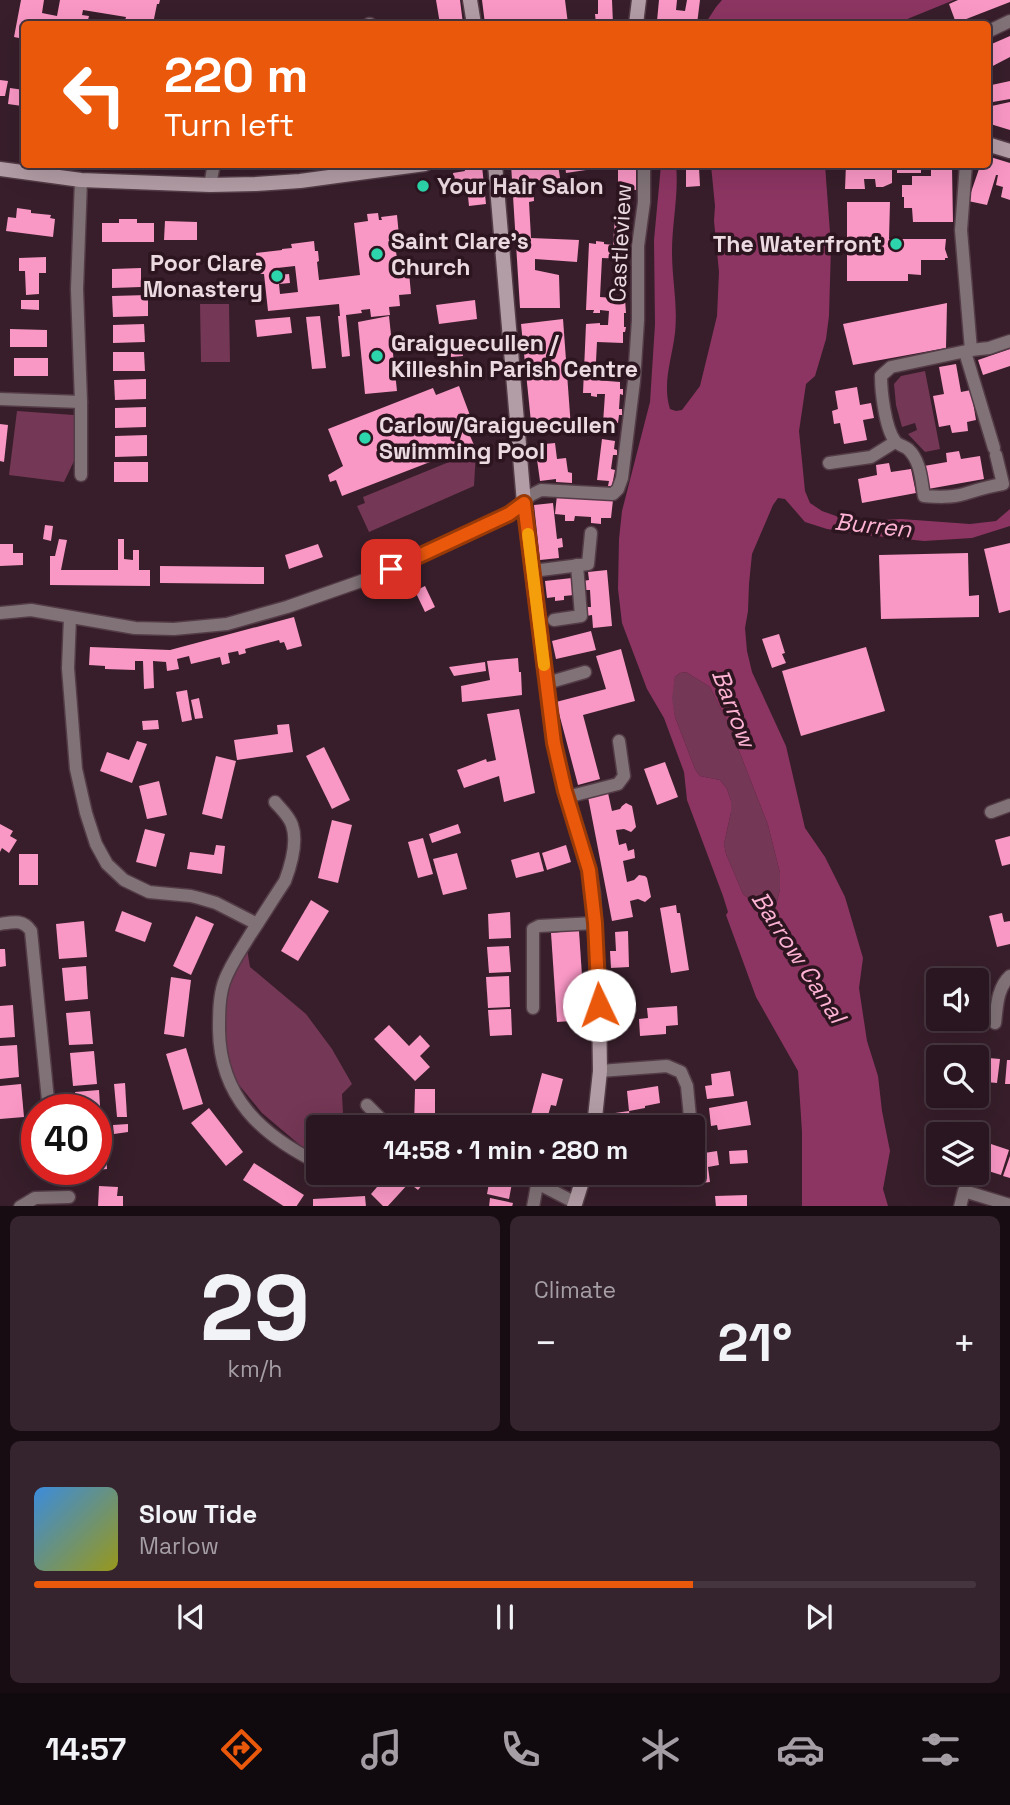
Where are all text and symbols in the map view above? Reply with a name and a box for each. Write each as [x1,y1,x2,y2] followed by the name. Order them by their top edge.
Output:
[164,44,308,106] text: 220 m
[49,49,140,140] icon: left
[164,105,294,145] text: Turn left
[437,171,604,201] place label: Your Hair Salon
[415,178,431,194] marker: Your Hair Salon
[602,183,638,303] street label: Castleview
[391,226,529,282] place label: Saint Clare's Church
[713,229,882,259] place label: The Waterfront
[888,236,904,252] marker: The Waterfront
[369,246,385,262] marker: Saint Clare's Church
[143,248,263,304] place label: Poor Clare Monastery
[269,268,285,284] marker: Poor Clare Monastery
[391,328,638,384] place label: Graiguecullen / Killeshin Parish Centre
[369,348,385,364] marker: Graiguecullen / Killeshin Parish Centre
[379,410,616,466] place label: Carlow/Graiguecullen Swimming Pool
[357,430,373,446] marker: Carlow/Graiguecullen Swimming Pool
[833,506,914,545] water label: Burren
[361,539,421,599] pin
[372,550,410,588] icon: arrive
[705,665,764,753] water label: Barrow
[745,885,855,1031] water label: Barrow Canal
[562,968,636,1042] position arrow
[926,968,989,1185] map controls
[926,968,989,1031] button: sound
[926,1045,989,1108] button: search
[21,1094,112,1185] speed limit sign: 40
[926,1122,989,1185] button: layers
[383,1133,628,1167] text: 14:58 · 1 min · 280 m
[200,1250,310,1367] text: 29
[534,1275,616,1305] text: Climate
[718,1310,792,1376] text: 21°
[534,1319,558,1367] text: −
[952,1319,976,1367] text: +
[228,1354,282,1384] text: km/h
[139,1497,257,1531] text: Slow Tide
[139,1531,219,1561] text: Marlow
[172,1598,210,1636] icon: previous
[486,1598,524,1636] icon: pause
[800,1598,838,1636] icon: next
[217,1725,266,1774] icon: directions
[357,1725,406,1774] icon: music
[496,1725,545,1774] icon: phone
[636,1725,685,1774] icon: climate
[776,1725,825,1774] icon: car
[916,1725,965,1774] icon: filters
[45,1729,126,1769] text: 14:57

